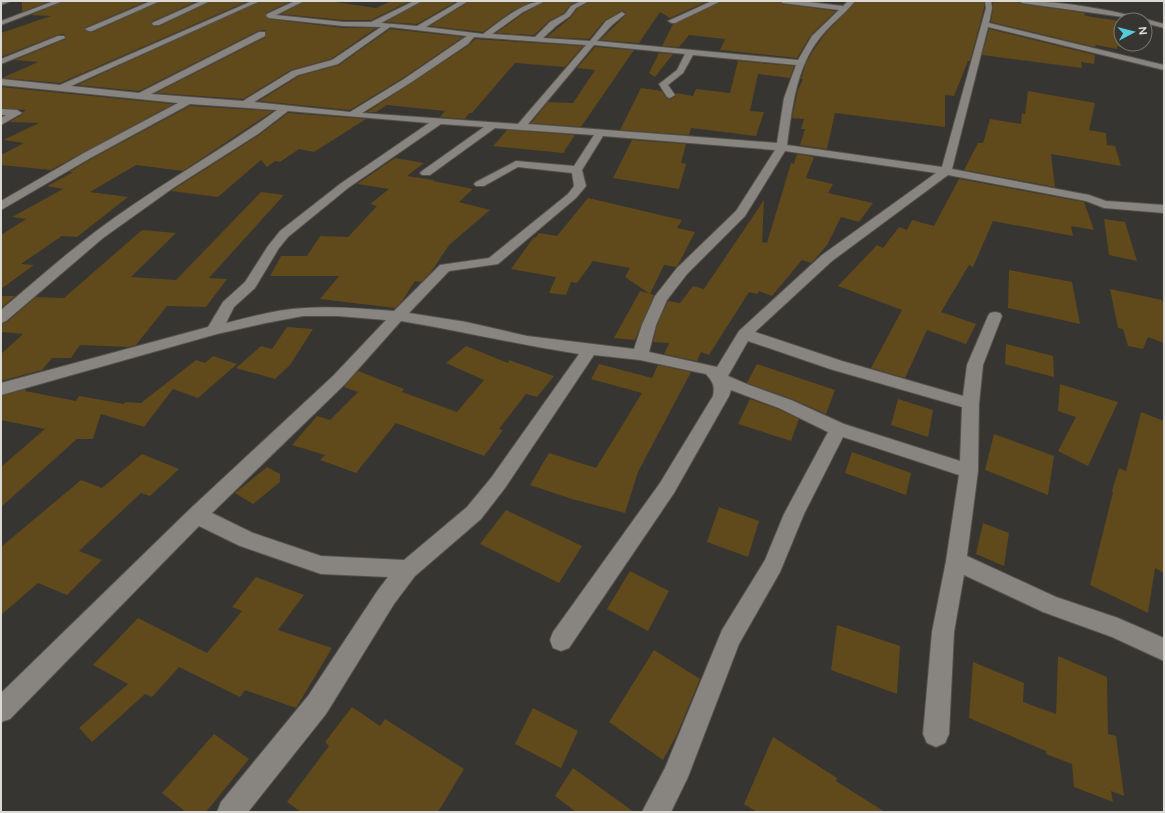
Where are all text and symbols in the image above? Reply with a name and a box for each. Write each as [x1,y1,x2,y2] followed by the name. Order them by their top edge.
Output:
[1113,12,1153,52] north arrow
[1135,26,1149,36] text: N

